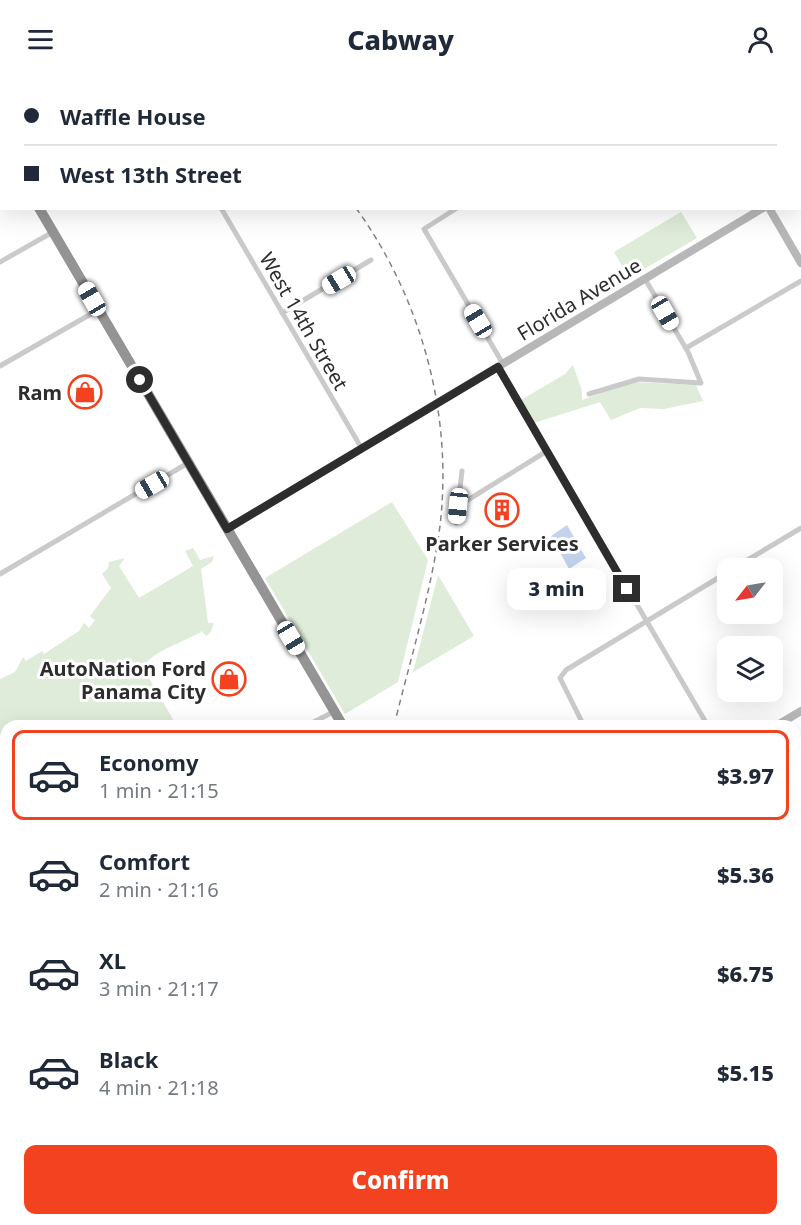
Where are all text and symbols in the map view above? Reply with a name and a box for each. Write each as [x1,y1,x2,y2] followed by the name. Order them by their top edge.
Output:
[347,21,454,58] text: Cabway
[24,23,57,56] icon: menu
[744,23,777,56] icon: person
[60,101,206,131] text: Waffle House
[60,159,242,189] text: West 13th Street
[254,247,354,395] street label: West 14th Street
[512,251,646,347] street label: Florida Avenue
[319,263,359,297] car
[75,279,109,319] car
[648,293,682,333] car
[461,301,495,341] car
[126,366,153,393] route start
[67,374,103,410] shop icon: Ram
[17,379,62,406] place label: Ram
[132,468,172,502] car
[447,487,469,525] car
[484,492,520,528] building icon: Parker Services
[425,530,579,557] place label: Parker Services
[717,558,783,624] north arrow
[717,558,783,702] map controls
[507,568,606,610] callout: 3 min
[529,575,584,602] text: 3 min
[613,575,640,602] route end
[274,618,308,658] car
[717,636,783,702] button: layers
[40,655,207,705] place label: AutoNation Ford Panama City
[211,661,247,697] shop icon: AutoNation Ford Panama City
[99,747,198,777] text: Economy
[27,748,81,802] icon: car
[717,760,774,790] text: $3.97
[99,777,219,804] text: 1 min · 21:15
[99,846,190,876] text: Comfort
[27,847,81,901] icon: car
[717,859,774,889] text: $5.36
[99,876,219,903] text: 2 min · 21:16
[99,945,126,975] text: XL
[27,946,81,1000] icon: car
[717,958,774,988] text: $6.75
[99,975,219,1002] text: 3 min · 21:17
[99,1044,158,1074] text: Black
[27,1045,81,1099] icon: car
[717,1057,774,1087] text: $5.15
[99,1074,219,1101] text: 4 min · 21:18
[24,1145,777,1214] button: Confirm

